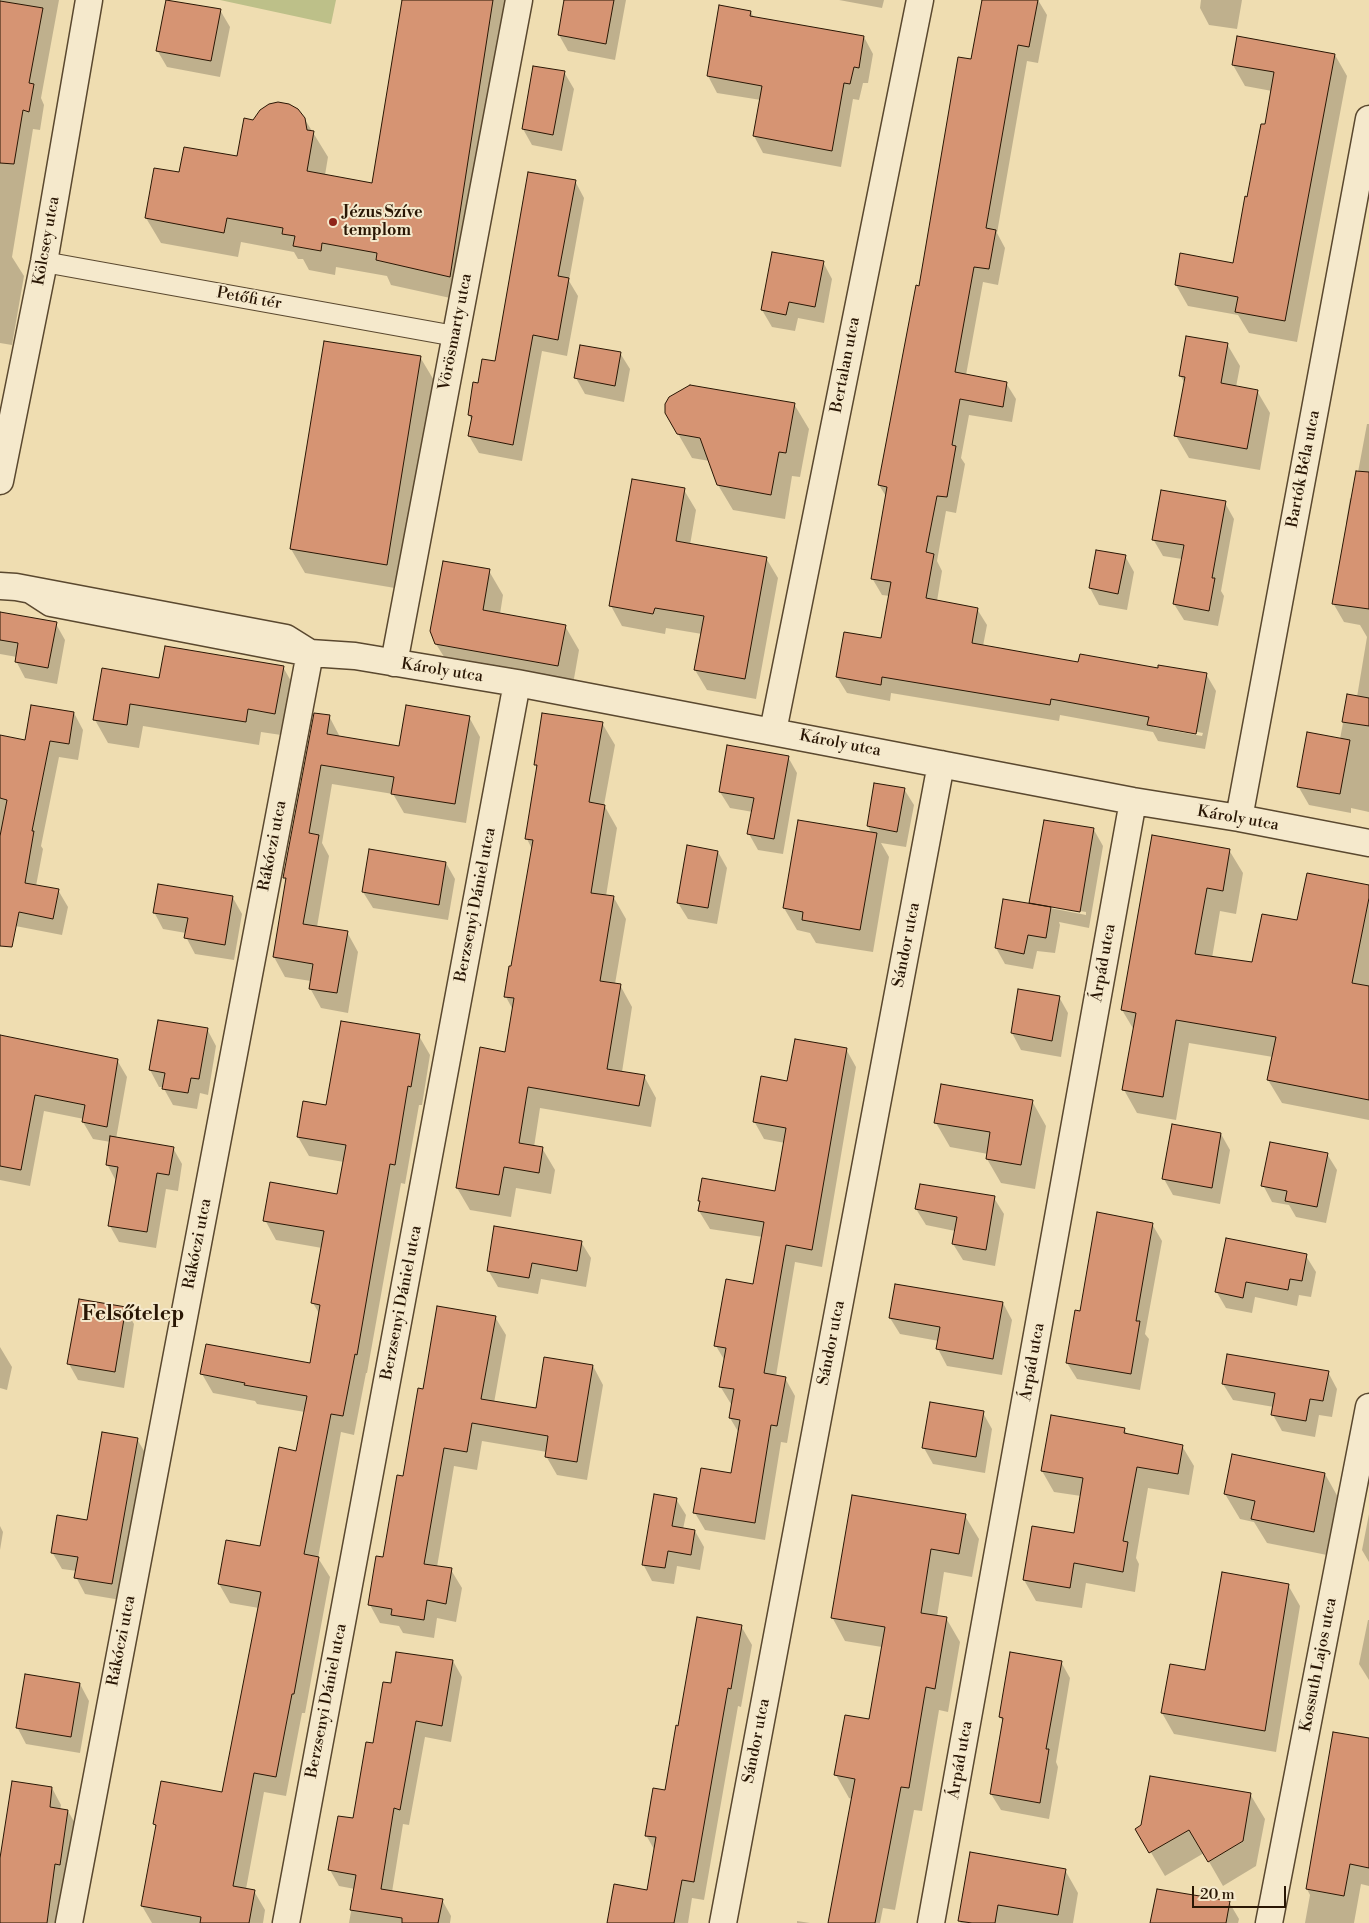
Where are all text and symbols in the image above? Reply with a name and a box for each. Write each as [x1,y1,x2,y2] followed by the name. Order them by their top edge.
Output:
[30,195,64,287] street label: Kölcsey utca
[343,203,423,241] place label: Jézus Szíve templom
[327,216,339,228] marker: Jézus Szíve templom
[435,272,477,392] street label: Vörösmarty utca
[215,284,283,314] street label: Petőfi tér
[827,315,865,415] street label: Bertalan utca
[1283,409,1325,529] street label: Bartók Béla utca
[400,655,484,687] street label: Károly utca
[798,727,882,761] street label: Károly utca
[255,799,291,893] street label: Rákóczi utca
[1196,802,1280,836] street label: Károly utca
[452,826,500,984] street label: Berzsenyi Dániel utca
[889,901,925,989] street label: Sándor utca
[1088,923,1120,1003] street label: Árpád utca
[180,1197,216,1291] street label: Rákóczi utca
[378,1224,426,1382] street label: Berzsenyi Dániel utca
[814,1299,850,1387] street label: Sándor utca
[82,1302,184,1328] district label: Felsőtelep
[1017,1322,1049,1402] street label: Árpád utca
[104,1594,140,1688] street label: Rákóczi utca
[1297,1596,1341,1734] street label: Kossuth Lajos utca
[303,1622,351,1780] street label: Berzsenyi Dániel utca
[739,1697,775,1785] street label: Sándor utca
[945,1720,977,1800] street label: Árpád utca
[1194,1876,1288,1908] scale bar
[1200,1885,1235,1904] text: 20 m

